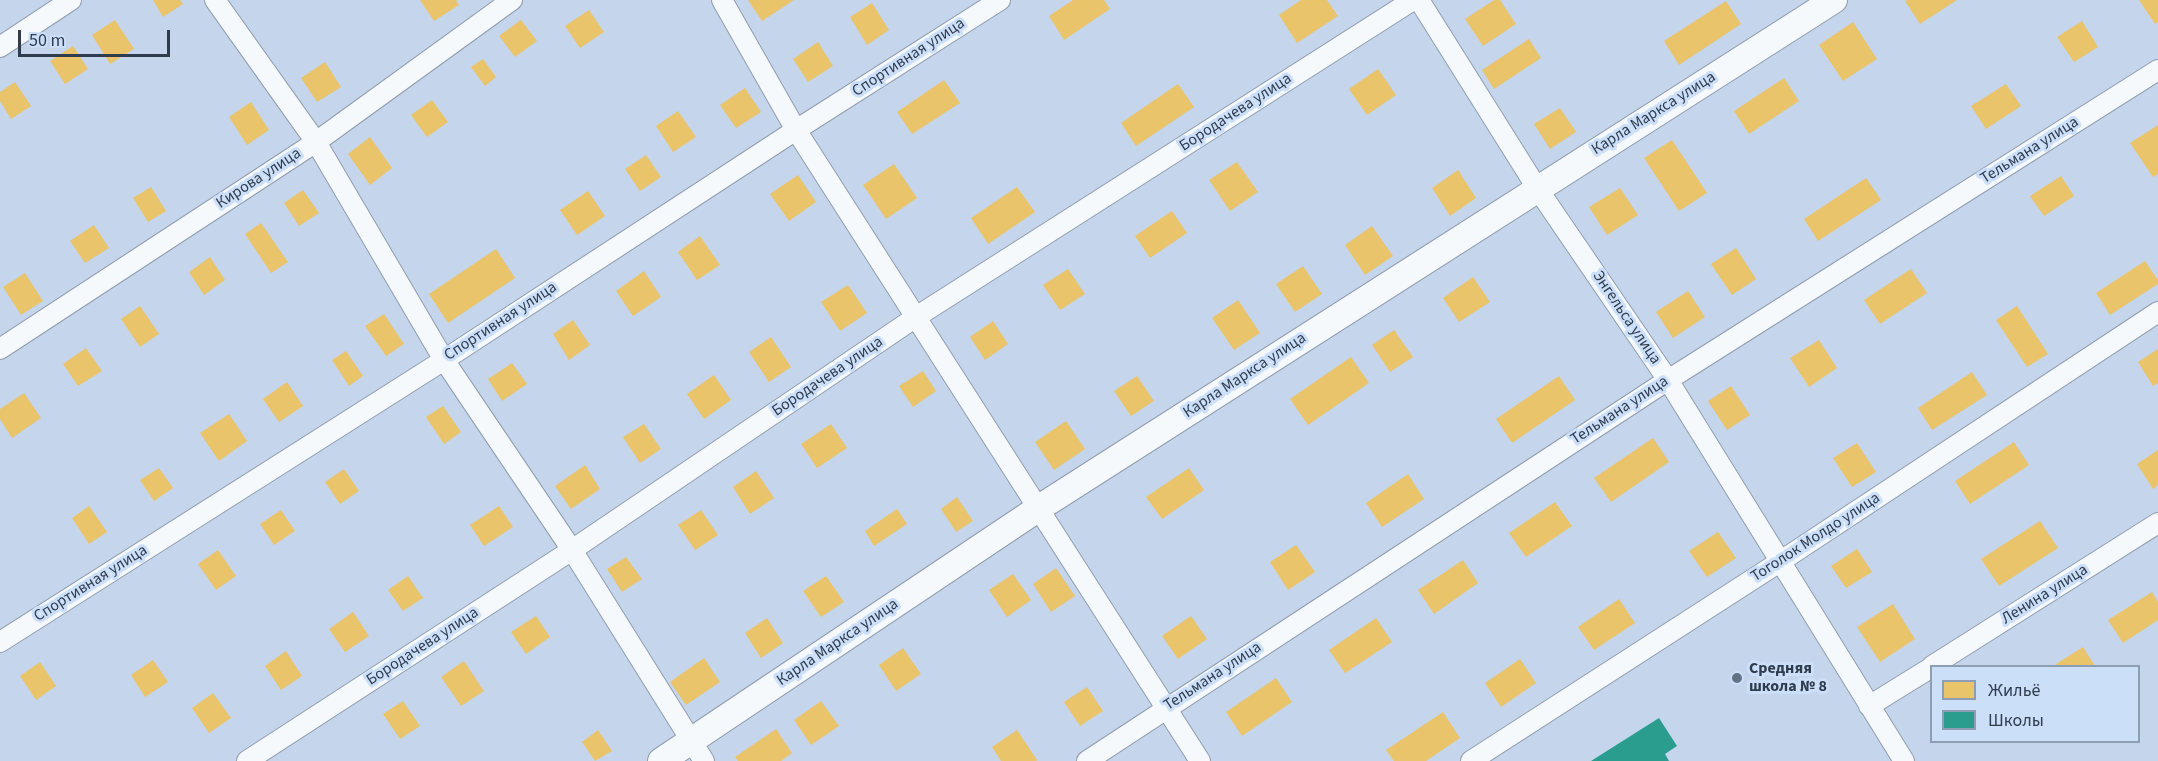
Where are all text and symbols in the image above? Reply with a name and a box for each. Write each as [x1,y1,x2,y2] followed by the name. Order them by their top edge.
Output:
[849,14,969,102] street label: Спортивная улица
[21,18,172,56] scale bar
[29,28,65,53] text: 50 m
[1588,68,1720,160] street label: Карла Маркса улица
[1176,70,1296,156] street label: Бородачева улица
[1977,113,2083,189] street label: Тельмана улица
[213,144,305,214] street label: Кирова улица
[1588,268,1664,368] street label: Энгельса улица
[441,278,561,366] street label: Спортивная улица
[1180,329,1310,423] street label: Карла Маркса улица
[769,333,887,421] street label: Бородачева улица
[1568,372,1672,450] street label: Тельмана улица
[1748,489,1884,587] street label: Тоголок Молдо улица
[31,541,151,627] street label: Спортивная улица
[1998,561,2092,629] street label: Ленина улица
[774,595,902,691] street label: Карла Маркса улица
[363,604,483,690] street label: Бородачева улица
[1161,638,1265,716] street label: Тельмана улица
[1749,659,1827,697] place label: Средняя школа № 8
[1930,665,2140,743] legend
[1730,671,1744,685] marker: Средняя школа № 8
[1988,678,2040,703] text: Жильё
[1988,708,2044,733] text: Школы

